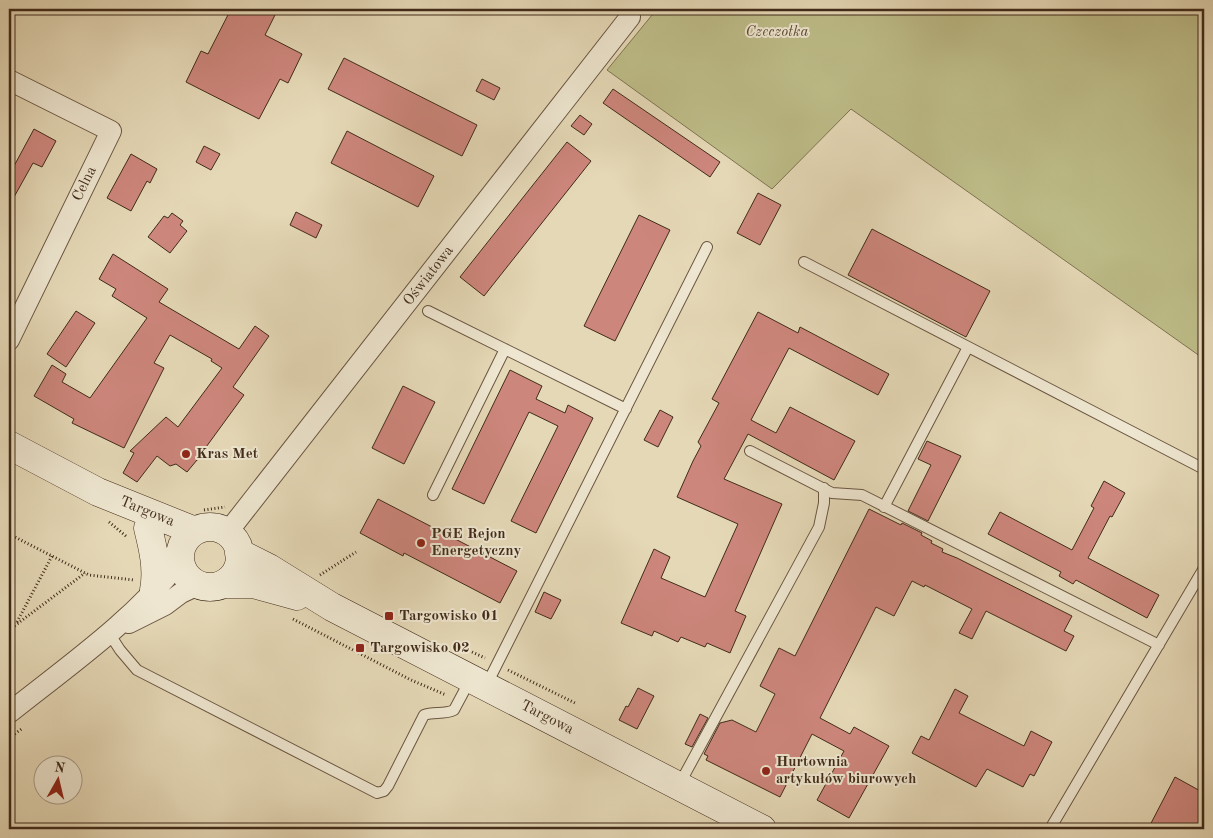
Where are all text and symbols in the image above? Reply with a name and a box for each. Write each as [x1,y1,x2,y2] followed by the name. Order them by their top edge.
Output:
[746,25,808,40] park label: Czeczotka
[70,164,100,204] street label: Celna
[401,243,457,309] street label: Oświatowa
[196,447,259,462] place label: Kras Met
[180,448,192,460] marker: Kras Met
[118,494,177,530] street label: Targowa
[431,527,522,559] place label: PGE Rejon Energetyczny
[415,537,427,549] marker: PGE Rejon Energetyczny
[399,609,499,624] place label: Targowisko 01
[383,610,395,622] marker: Targowisko 01
[370,641,470,656] place label: Targowisko 02
[354,642,366,654] marker: Targowisko 02
[518,698,576,738] street label: Targowa
[776,755,917,787] place label: Hurtownia artykułów biurowych
[32,756,82,806] north arrow
[53,760,66,776] text: N
[760,765,772,777] marker: Hurtownia artykułów biurowych

